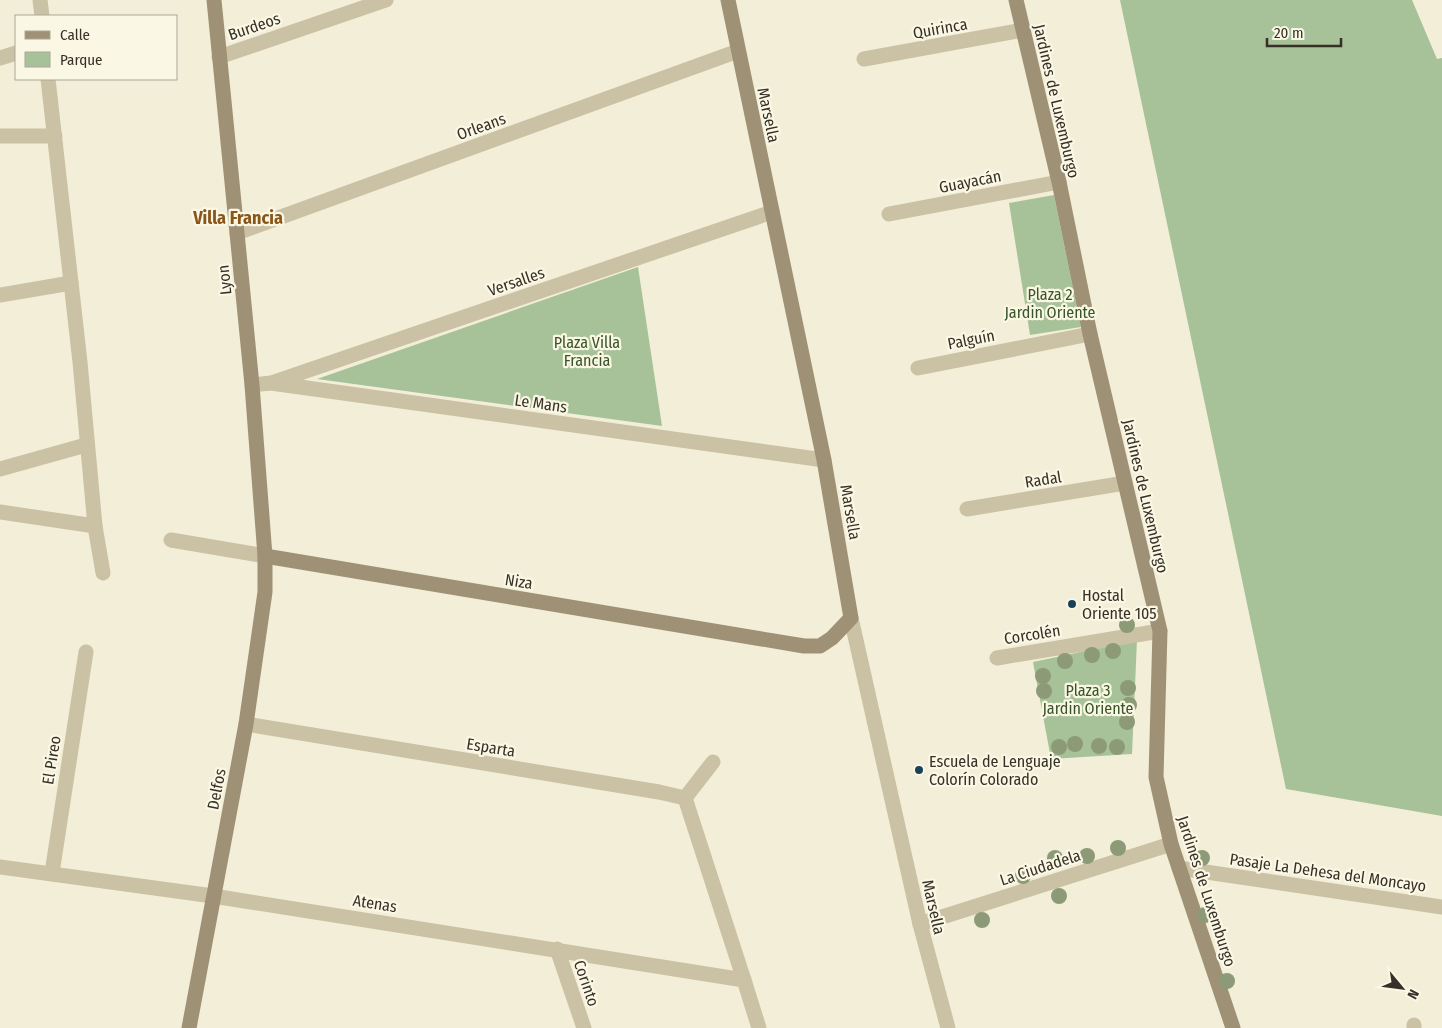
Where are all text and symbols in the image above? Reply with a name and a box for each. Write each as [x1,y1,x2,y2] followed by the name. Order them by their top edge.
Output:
[226,9,283,44] street label: Burdeos
[911,14,969,43] street label: Quirinca
[15,15,178,80] legend
[1267,15,1341,47] scale bar
[1030,22,1083,180] street label: Jardines de Luxemburgo
[1274,24,1304,42] text: 20 m
[60,26,90,44] text: Calle
[60,51,103,69] text: Parque
[753,86,784,144] street label: Marsella
[454,109,508,144] street label: Orleans
[937,166,1003,197] street label: Guayacán
[192,207,283,229] district label: Villa Francia
[485,263,547,300] street label: Versalles
[213,264,236,296] street label: Lyon
[1004,285,1096,322] park label: Plaza 2 Jardin Oriente
[946,326,996,353] street label: Palguín
[554,333,620,370] park label: Plaza Villa Francia
[513,390,569,417] street label: Le Mans
[1119,417,1172,575] street label: Jardines de Luxemburgo
[1023,467,1063,492] street label: Radal
[836,483,865,541] street label: Marsella
[504,570,534,593] street label: Niza
[1082,586,1157,623] place label: Hostal Oriente 105
[1066,598,1078,610] marker: Hostal Oriente 105
[1003,621,1062,648] street label: Corcolén
[1042,681,1134,718] park label: Plaza 3 Jardin Oriente
[38,734,65,786] street label: El Pireo
[465,734,517,761] street label: Esparta
[929,752,1061,789] place label: Escuela de Lenguaje Colorín Colorado
[913,764,925,776] marker: Escuela de Lenguaje Colorín Colorado
[203,767,230,811] street label: Delfos
[1173,813,1240,969] street label: Jardines de Luxemburgo
[997,845,1083,889] street label: La Ciudadela
[1228,849,1427,896] street label: Pasaje La Dehesa del Moncayo
[918,878,949,936] street label: Marsella
[352,891,398,916] street label: Atenas
[570,958,603,1009] street label: Corinto
[1377,963,1427,1013] north arrow
[1403,986,1422,1002] text: N

